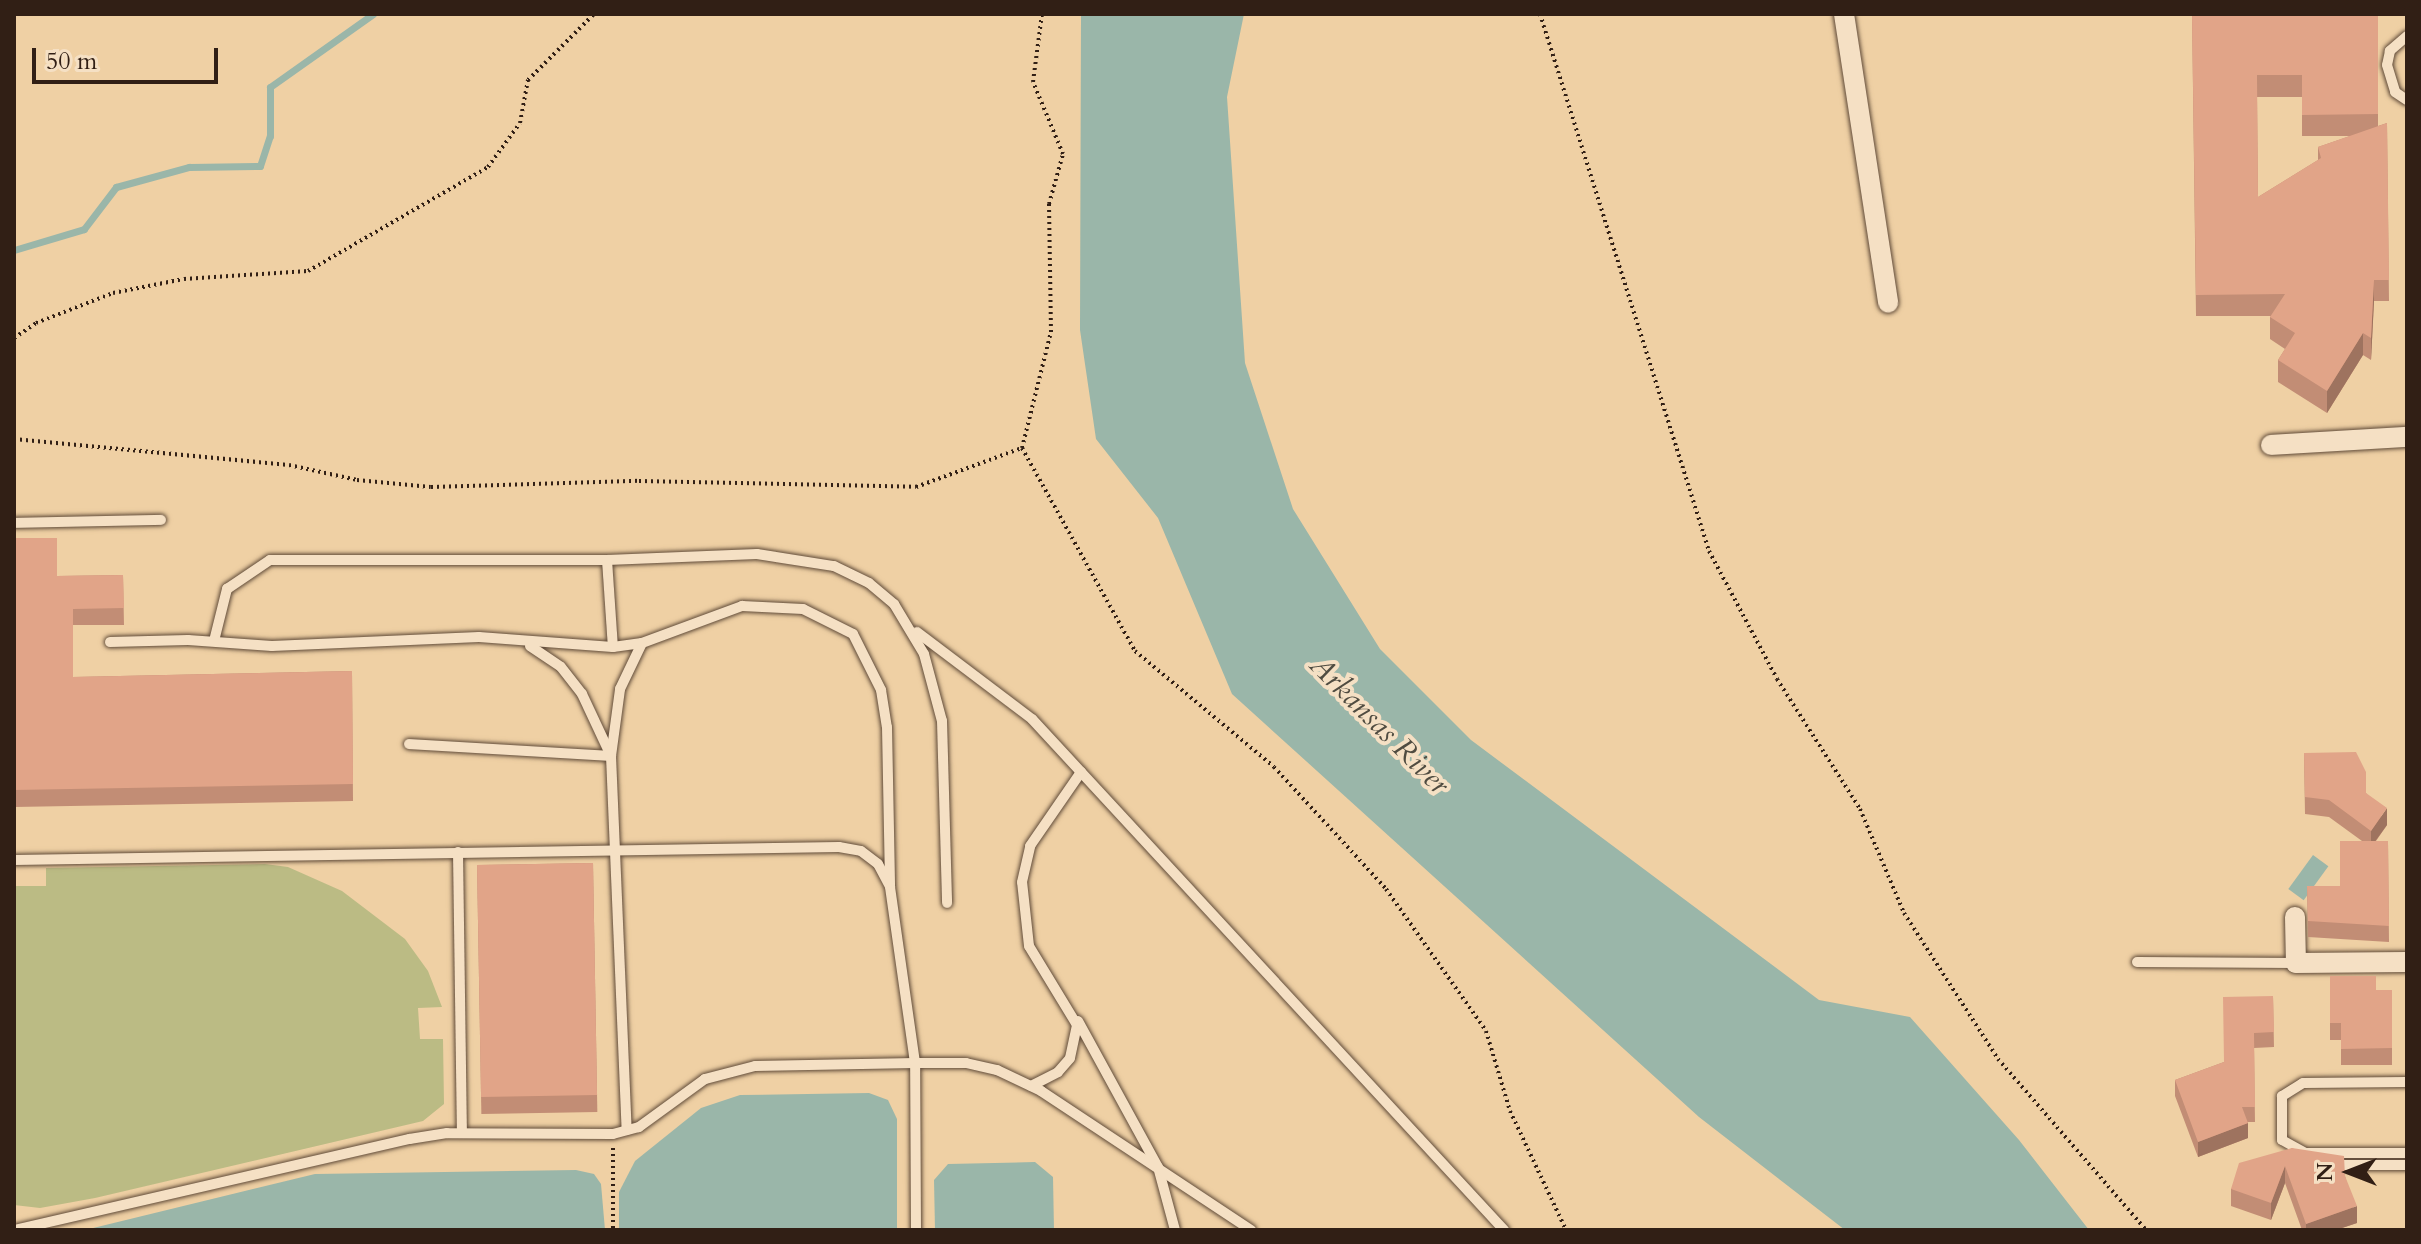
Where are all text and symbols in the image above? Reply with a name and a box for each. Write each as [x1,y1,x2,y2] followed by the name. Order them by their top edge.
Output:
[36,32,222,82] scale bar
[46,45,97,78] text: 50 m
[1302,648,1456,802] water label: Arkansas River
[2309,1132,2389,1212] north arrow
[2310,1162,2340,1182] text: N

